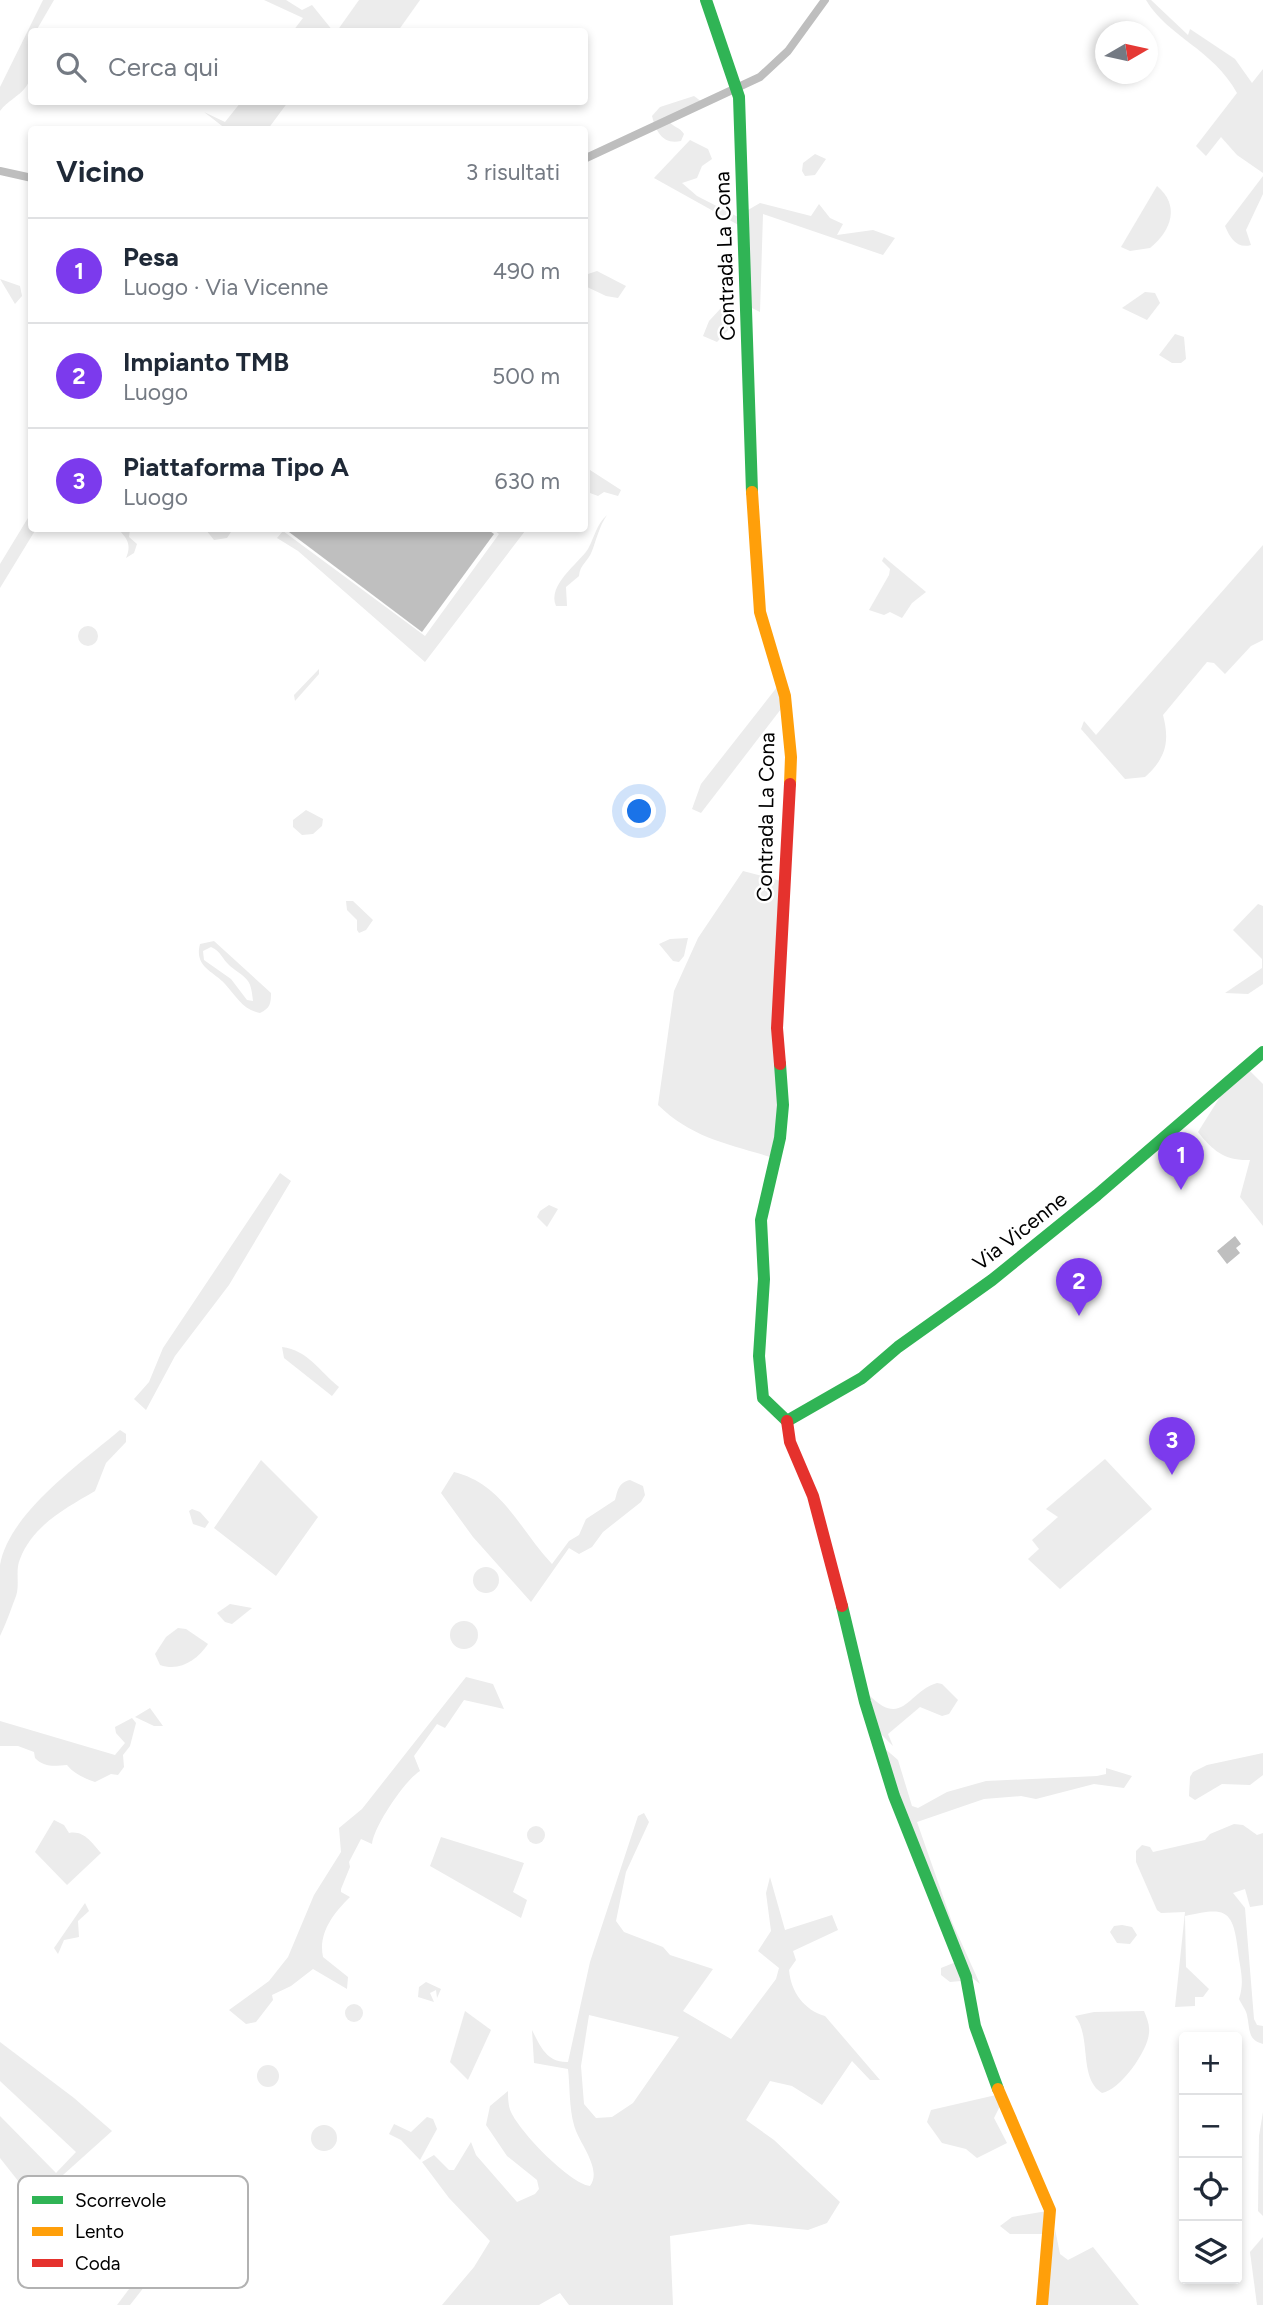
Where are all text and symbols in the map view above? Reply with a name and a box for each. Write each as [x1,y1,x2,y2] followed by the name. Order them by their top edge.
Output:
[1095,21,1158,84] north arrow
[28,28,588,105] search box
[52,48,90,86] icon: search
[108,51,219,83] text: Cerca qui
[56,153,144,190] text: Vicino
[466,158,560,186] text: 3 risultati
[709,171,740,341] street label: Contrada La Cona
[123,241,179,273] text: Pesa
[74,257,84,285] text: 1
[493,257,560,285] text: 490 m
[123,273,328,301] text: Luogo · Via Vicenne
[123,346,289,378] text: Impianto TMB
[72,362,86,390] text: 2
[492,362,560,390] text: 500 m
[123,378,188,406] text: Luogo
[123,451,349,483] text: Piattaforma Tipo A
[73,467,85,495] text: 3
[494,467,560,495] text: 630 m
[123,483,188,511] text: Luogo
[752,732,779,902] street label: Contrada La Cona
[622,794,656,828] your location
[1158,1132,1204,1190] pin: 1
[968,1186,1072,1275] street label: Via Vicenne
[1056,1258,1102,1316] pin: 2
[1149,1417,1195,1475] pin: 3
[1179,2032,1242,2284] map controls
[1179,2032,1242,2095] button: +
[1179,2095,1242,2158] button: −
[1179,2158,1242,2221] button: locate
[18,2176,248,2288] legend
[75,2189,166,2212] text: Scorrevole
[75,2220,124,2243] text: Lento
[1179,2221,1242,2284] button: layers
[75,2252,121,2275] text: Coda

